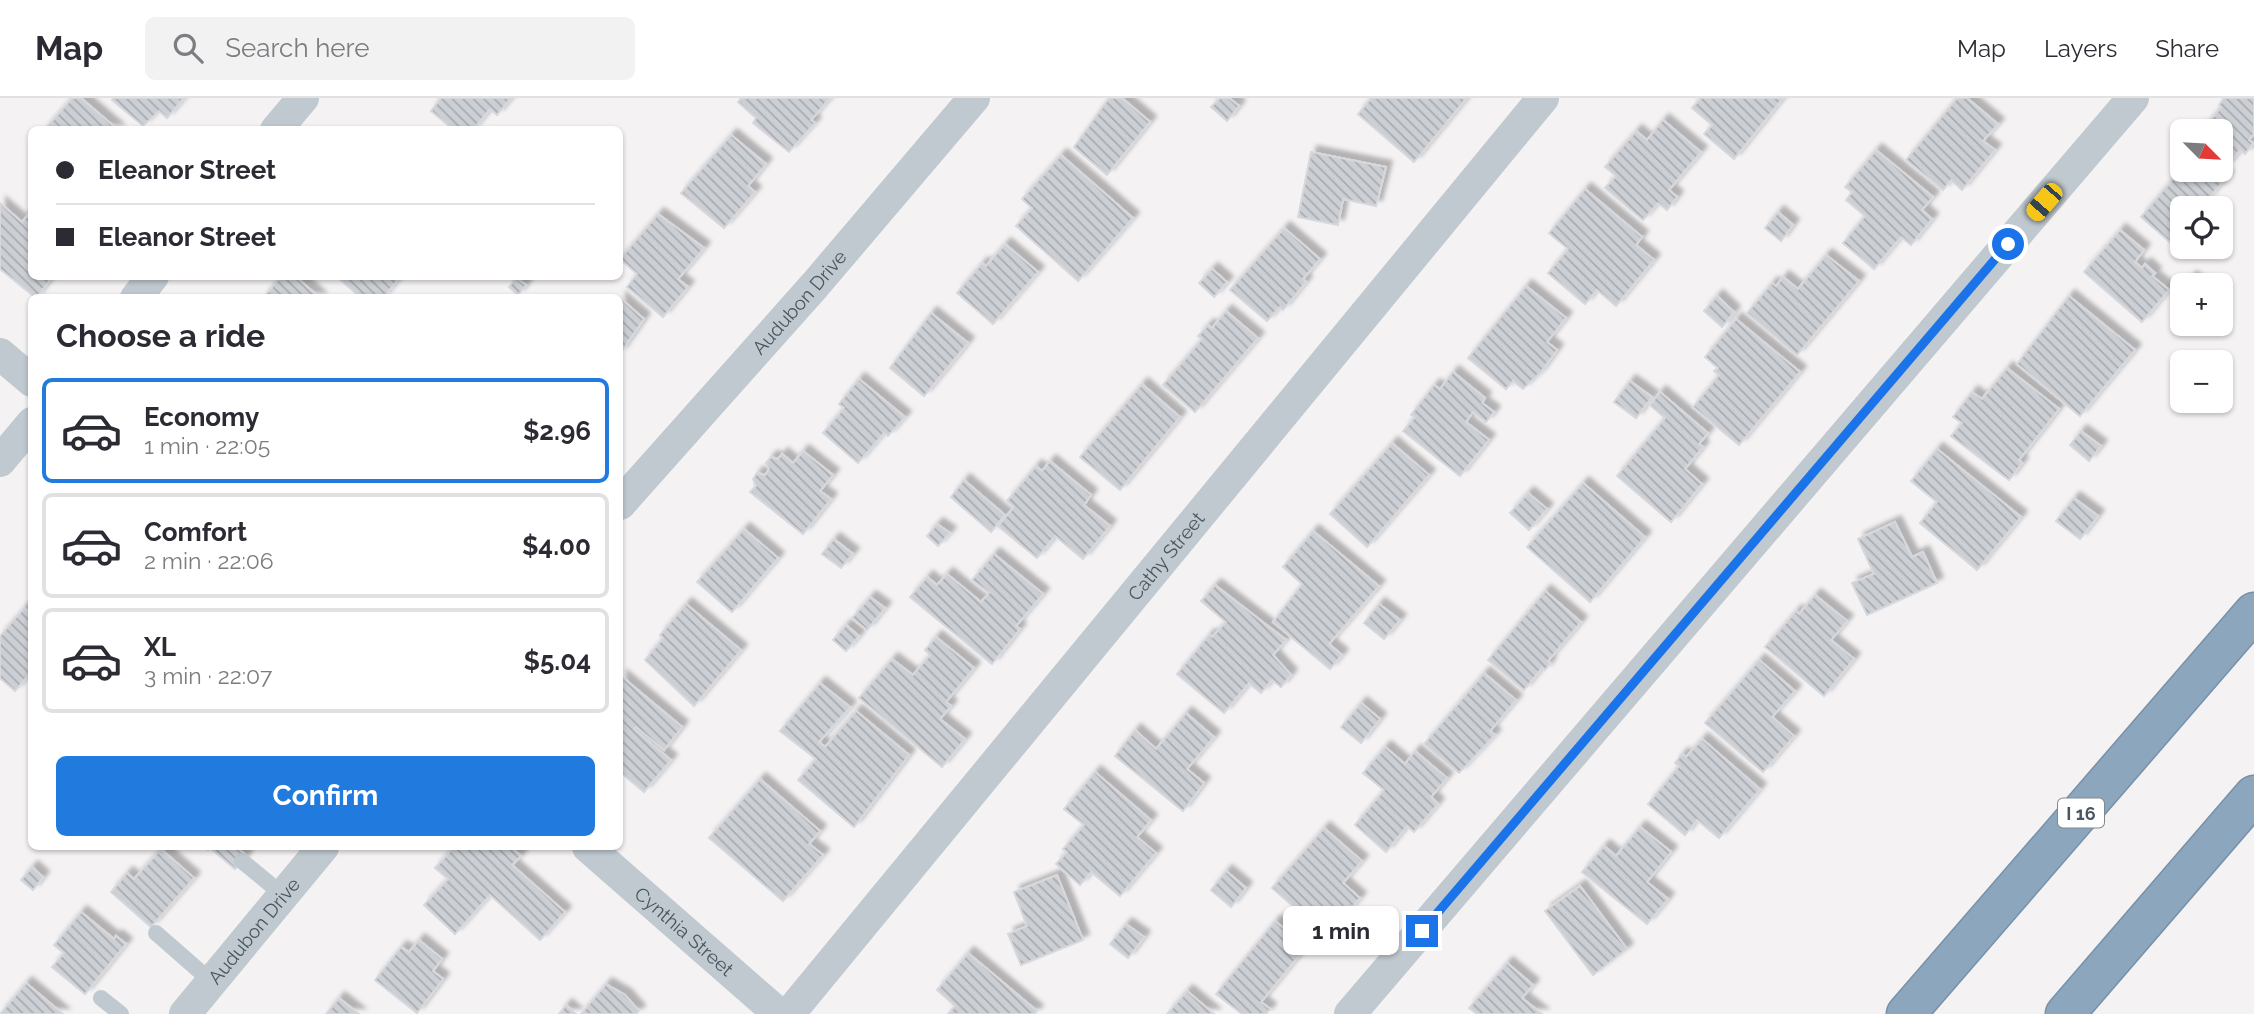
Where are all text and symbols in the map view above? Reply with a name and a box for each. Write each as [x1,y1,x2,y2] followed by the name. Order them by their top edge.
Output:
[145,17,635,80] search box
[35,29,103,68] text: Map
[169,29,207,67] icon: search
[225,33,370,63] text: Search here
[1957,34,2006,63] text: Map
[2044,34,2117,63] text: Layers
[2155,34,2219,63] text: Share
[2170,119,2233,182] north arrow
[2170,119,2233,413] map controls
[98,155,276,185] text: Eleanor Street
[2023,179,2066,225] car
[2170,196,2233,259] button: locate
[98,222,276,252] text: Eleanor Street
[1992,228,2024,260] route start
[748,246,851,359] street label: Audubon Drive
[2170,273,2233,336] button: +
[56,317,265,354] text: Choose a ride
[2170,350,2233,413] button: −
[60,399,123,462] icon: car
[144,402,259,432] text: Economy
[523,416,591,446] text: $2.96
[144,432,270,459] text: 1 min · 22:05
[1123,507,1209,605] street label: Cathy Street
[60,514,123,577] icon: car
[144,517,247,547] text: Comfort
[522,531,591,561] text: $4.00
[144,547,274,574] text: 2 min · 22:06
[60,629,123,692] icon: car
[144,632,176,662] text: XL
[523,646,591,676] text: $5.04
[144,662,272,689] text: 3 min · 22:07
[56,756,595,836] button: Confirm
[2058,798,2104,828] road number: I 16
[203,873,304,988] street label: Audubon Drive
[630,882,739,981] street label: Cynthia Street
[1282,906,1398,956] callout: 1 min
[1406,915,1438,947] route end
[1312,917,1370,944] text: 1 min

